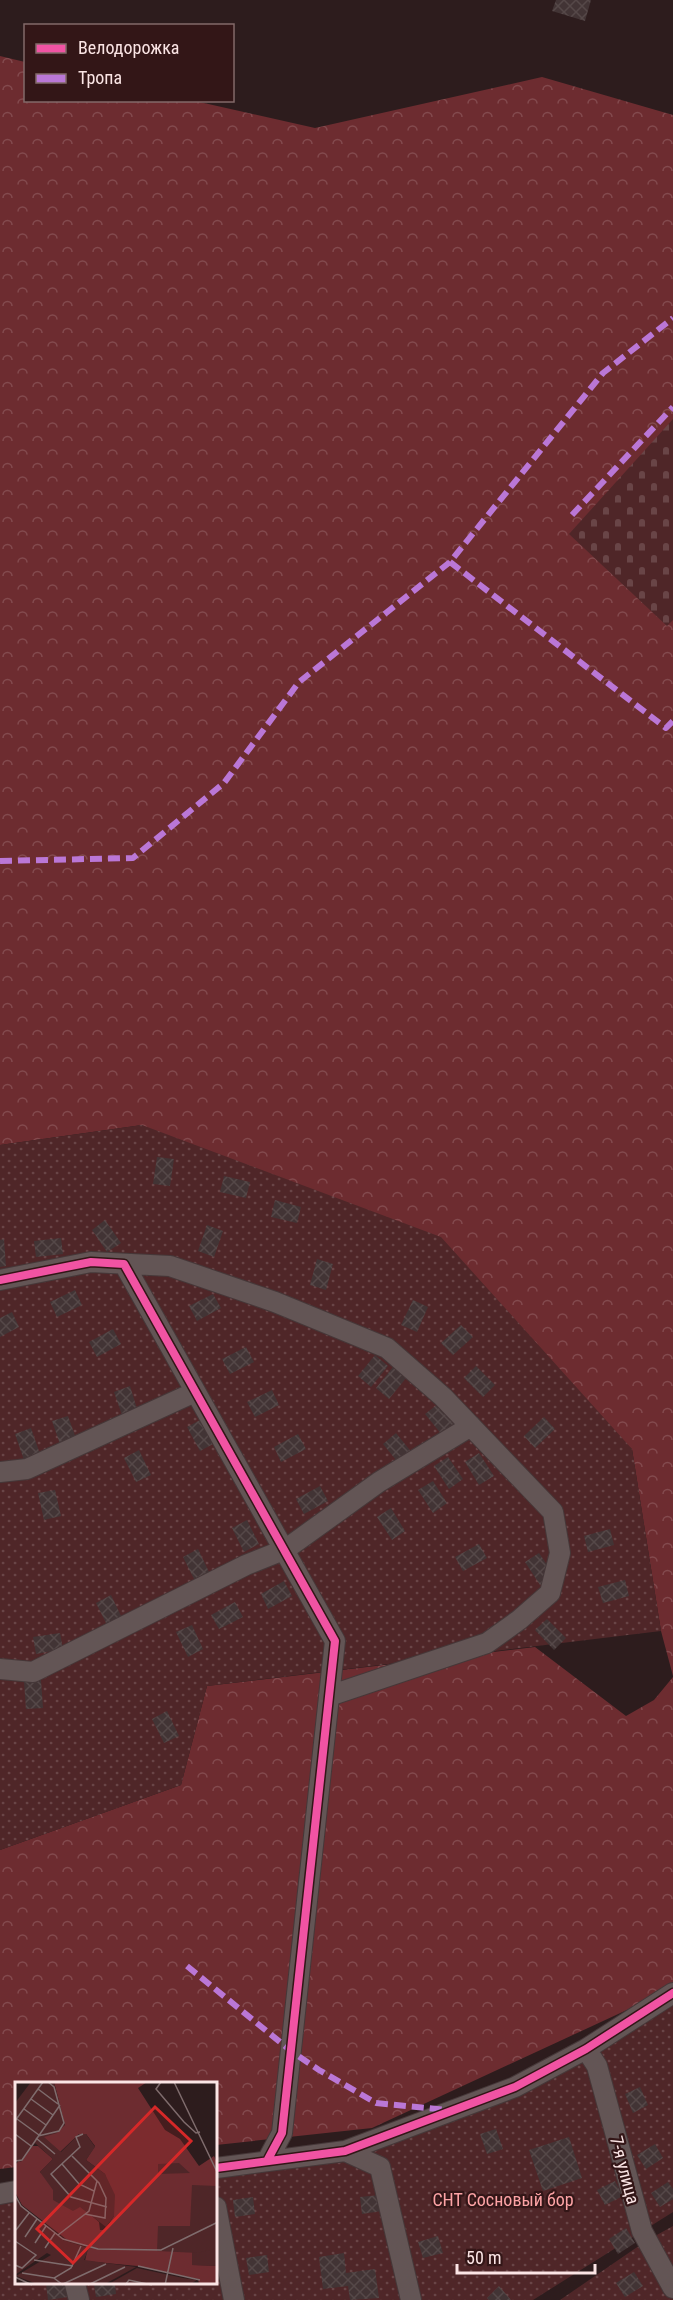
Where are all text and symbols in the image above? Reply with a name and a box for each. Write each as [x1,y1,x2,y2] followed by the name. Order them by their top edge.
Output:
[24,24,234,102] legend
[78,37,179,58] text: Велодорожка
[78,67,122,88] text: Тропа
[15,2082,218,2285] inset map
[606,2134,644,2206] street label: 7-я улица
[432,2189,574,2210] park label: СНТ Сосновый бор
[457,2237,595,2275] scale bar
[466,2247,501,2268] text: 50 m

